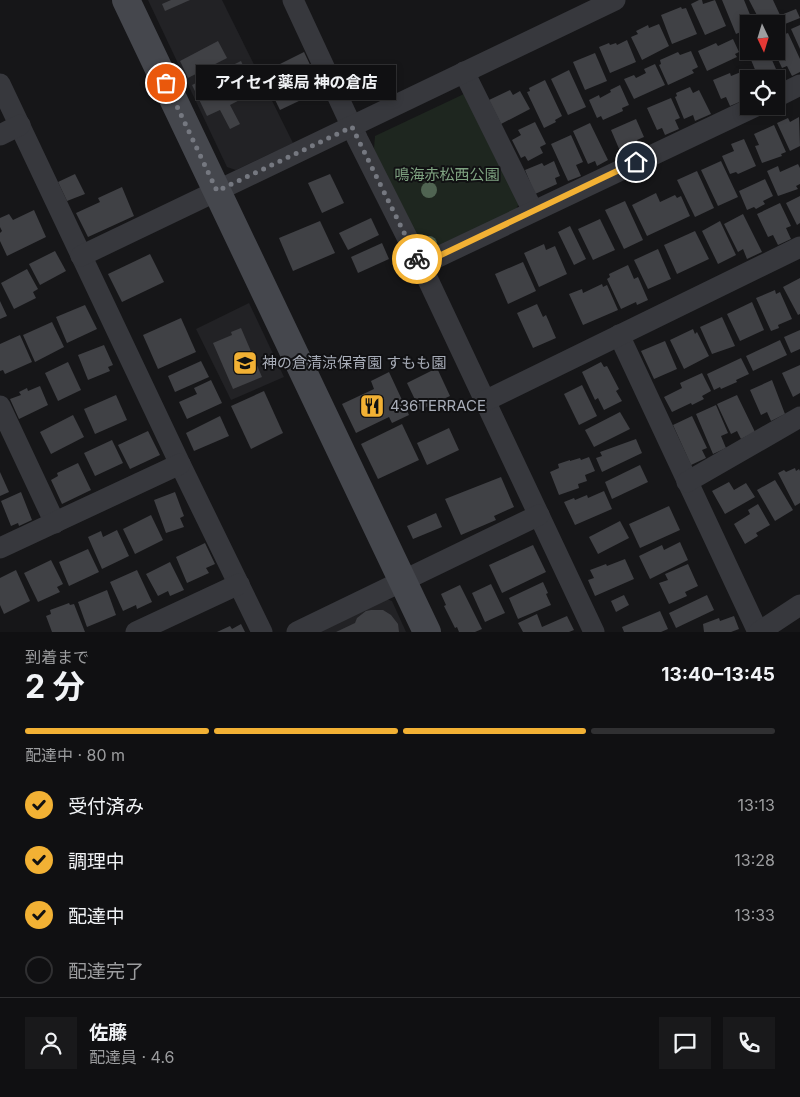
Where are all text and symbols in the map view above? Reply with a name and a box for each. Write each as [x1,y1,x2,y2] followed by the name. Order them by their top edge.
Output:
[740,15,785,60] north arrow
[740,15,785,115] map controls
[145,62,187,104] pin
[196,66,396,100] callout: アイセイ薬局 神の倉店
[152,69,180,97] icon: bag
[740,70,785,115] button: locate
[215,72,378,92] text: アイセイ薬局 神の倉店
[615,141,657,183] pin
[622,148,650,176] icon: home
[394,165,500,184] park label: 鳴海赤松西公園
[392,234,442,284] courier
[403,245,431,273] icon: bike
[232,350,258,376] school or university icon: 神の倉清涼保育園 すもも園
[262,353,446,372] place label: 神の倉清涼保育園 すもも園
[359,393,385,419] restaurant icon: 436TERRACE
[390,396,486,415] place label: 436TERRACE
[25,647,89,667] text: 到着まで
[661,663,775,686] text: 13:40–13:45
[25,667,85,706] text: 2 分
[25,745,125,765] text: 配達中 · 80 m
[25,791,53,819] icon: check
[68,795,144,818] text: 受付済み
[738,795,775,815] text: 13:13
[25,846,53,874] icon: check
[68,850,125,873] text: 調理中
[734,850,775,870] text: 13:28
[25,901,53,929] icon: check
[68,905,125,928] text: 配達中
[734,905,775,925] text: 13:33
[68,960,144,983] text: 配達完了
[25,1017,77,1069] button: person
[659,1017,711,1069] button: chat
[723,1017,775,1069] button: phone
[89,1021,127,1044] text: 佐藤
[89,1047,175,1067] text: 配達員 · 4.6

